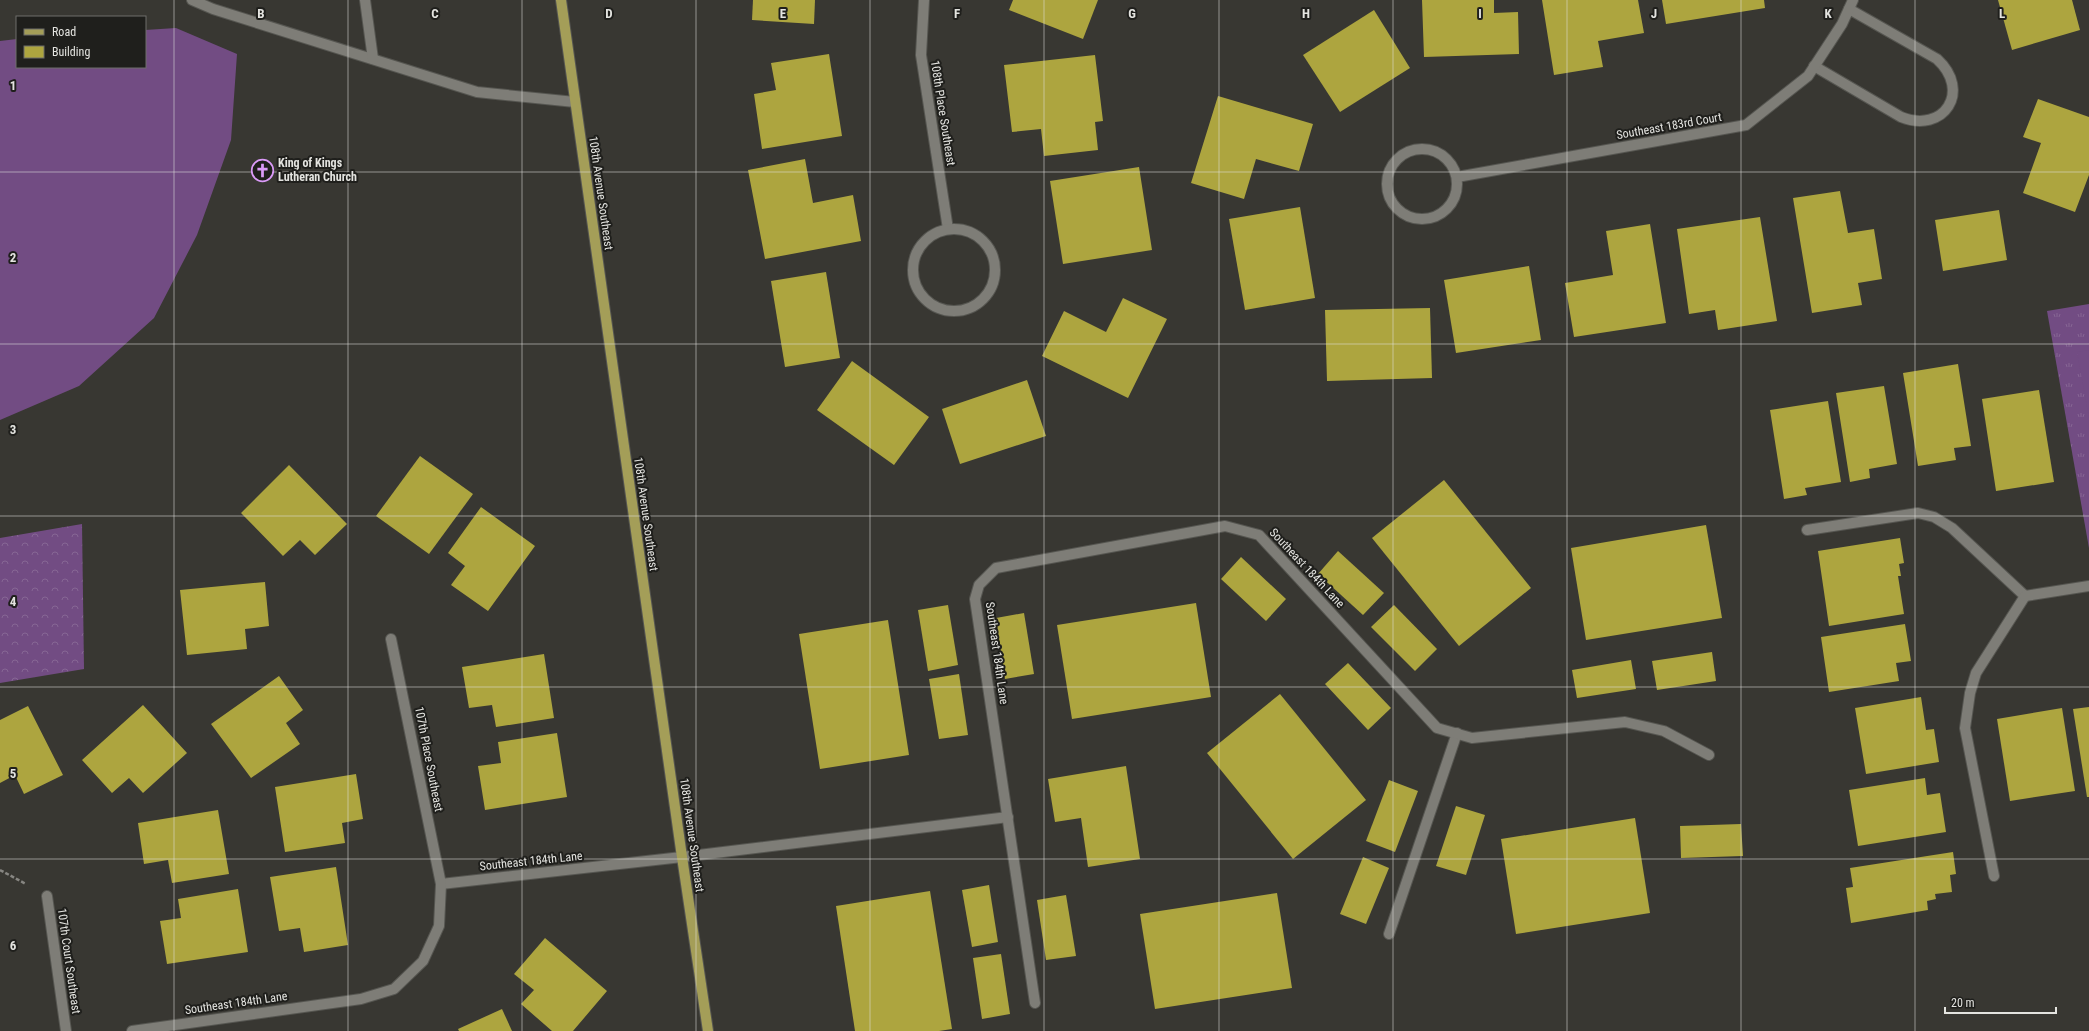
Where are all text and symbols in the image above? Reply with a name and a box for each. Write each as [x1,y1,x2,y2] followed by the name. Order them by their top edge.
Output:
[257,6,265,21] text: B
[431,6,439,21] text: C
[605,6,613,21] text: D
[780,6,787,21] text: E
[954,6,960,21] text: F
[1128,6,1136,21] text: G
[1302,6,1310,21] text: H
[1478,6,1482,21] text: I
[1651,6,1657,21] text: J
[1824,6,1832,21] text: K
[1999,6,2005,21] text: L
[16,16,146,68] legend
[52,25,76,39] text: Road
[52,45,90,59] text: Building
[928,59,958,167] street label: 108th Place Southeast
[10,78,16,93] text: 1
[1615,110,1723,142] street label: Southeast 183rd Court
[586,135,616,251] street label: 108th Avenue Southeast
[278,156,357,184] place label: King of Kings Lutheran Church
[249,157,275,183] church icon: King of Kings Lutheran Church
[10,250,17,265] text: 2
[10,422,16,437] text: 3
[631,456,661,572] street label: 108th Avenue Southeast
[1267,525,1348,611] street label: Southeast 184th Lane
[10,594,17,609] text: 4
[983,601,1011,705] street label: Southeast 184th Lane
[412,705,446,813] street label: 107th Place Southeast
[10,766,17,781] text: 5
[677,777,707,893] street label: 108th Avenue Southeast
[479,849,583,873] street label: Southeast 184th Lane
[55,907,83,1015] street label: 107th Court Southeast
[10,938,17,953] text: 6
[184,989,288,1017] street label: Southeast 184th Lane
[1945,989,2056,1015] scale bar
[1951,996,1975,1010] text: 20 m

